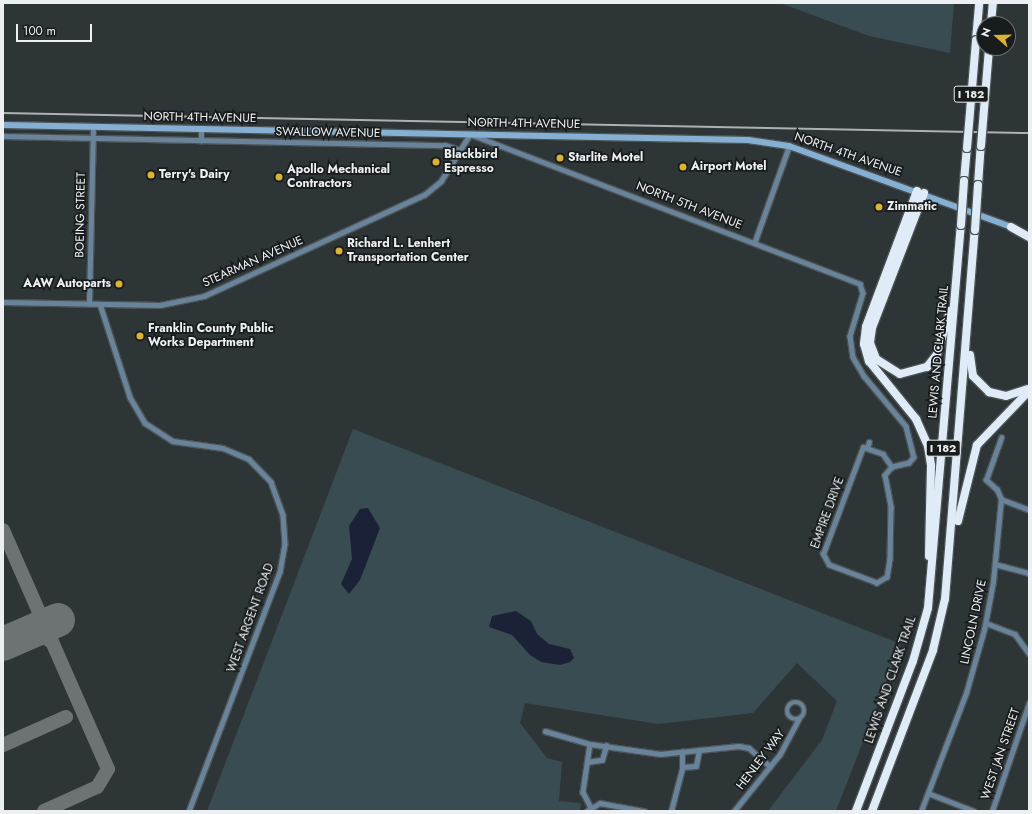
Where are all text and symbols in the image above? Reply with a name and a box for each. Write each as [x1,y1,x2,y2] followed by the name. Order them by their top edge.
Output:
[18,16,94,42] scale bar
[976,16,1016,56] north arrow
[23,22,56,40] text: 100 m
[977,25,995,39] text: N
[953,85,989,103] road number: I 182
[144,110,256,126] street label: NORTH 4TH AVENUE
[468,116,580,132] street label: NORTH 4TH AVENUE
[275,125,381,141] street label: SWALLOW AVENUE
[792,130,904,180] street label: NORTH 4TH AVENUE
[444,148,498,176] place label: Blackbird Espresso
[568,151,643,165] place label: Starlite Motel
[555,153,565,163] marker: Starlite Motel
[431,157,441,167] marker: Blackbird Espresso
[691,160,767,174] place label: Airport Motel
[678,162,688,172] marker: Airport Motel
[287,163,390,191] place label: Apollo Mechanical Contractors
[159,168,230,182] place label: Terry's Dairy
[146,170,156,180] marker: Terry's Dairy
[73,172,89,258] street label: BOEING STREET
[274,172,284,182] marker: Apollo Mechanical Contractors
[634,179,744,233] street label: NORTH 5TH AVENUE
[887,200,937,214] place label: Zimmatic
[874,202,884,212] marker: Zimmatic
[200,233,306,291] street label: STEARMAN AVENUE
[347,237,469,265] place label: Richard L. Lenhert Transportation Center
[334,246,344,256] marker: Richard L. Lenhert Transportation Center
[23,277,111,291] place label: AAW Autoparts
[114,279,124,289] marker: AAW Autoparts
[926,285,952,419] street label: LEWIS AND CLARK TRAIL
[148,322,274,350] place label: Franklin County Public Works Department
[135,331,145,341] marker: Franklin County Public Works Department
[925,439,961,457] road number: I 182
[808,475,848,551] street label: EMPIRE DRIVE
[225,561,277,675] street label: WEST ARGENT ROAD
[958,578,990,666] street label: LINCOLN DRIVE
[862,615,920,745] street label: LEWIS AND CLARK TRAIL
[979,706,1023,802] street label: WEST JAN STREET
[734,727,788,793] street label: HENLEY WAY

